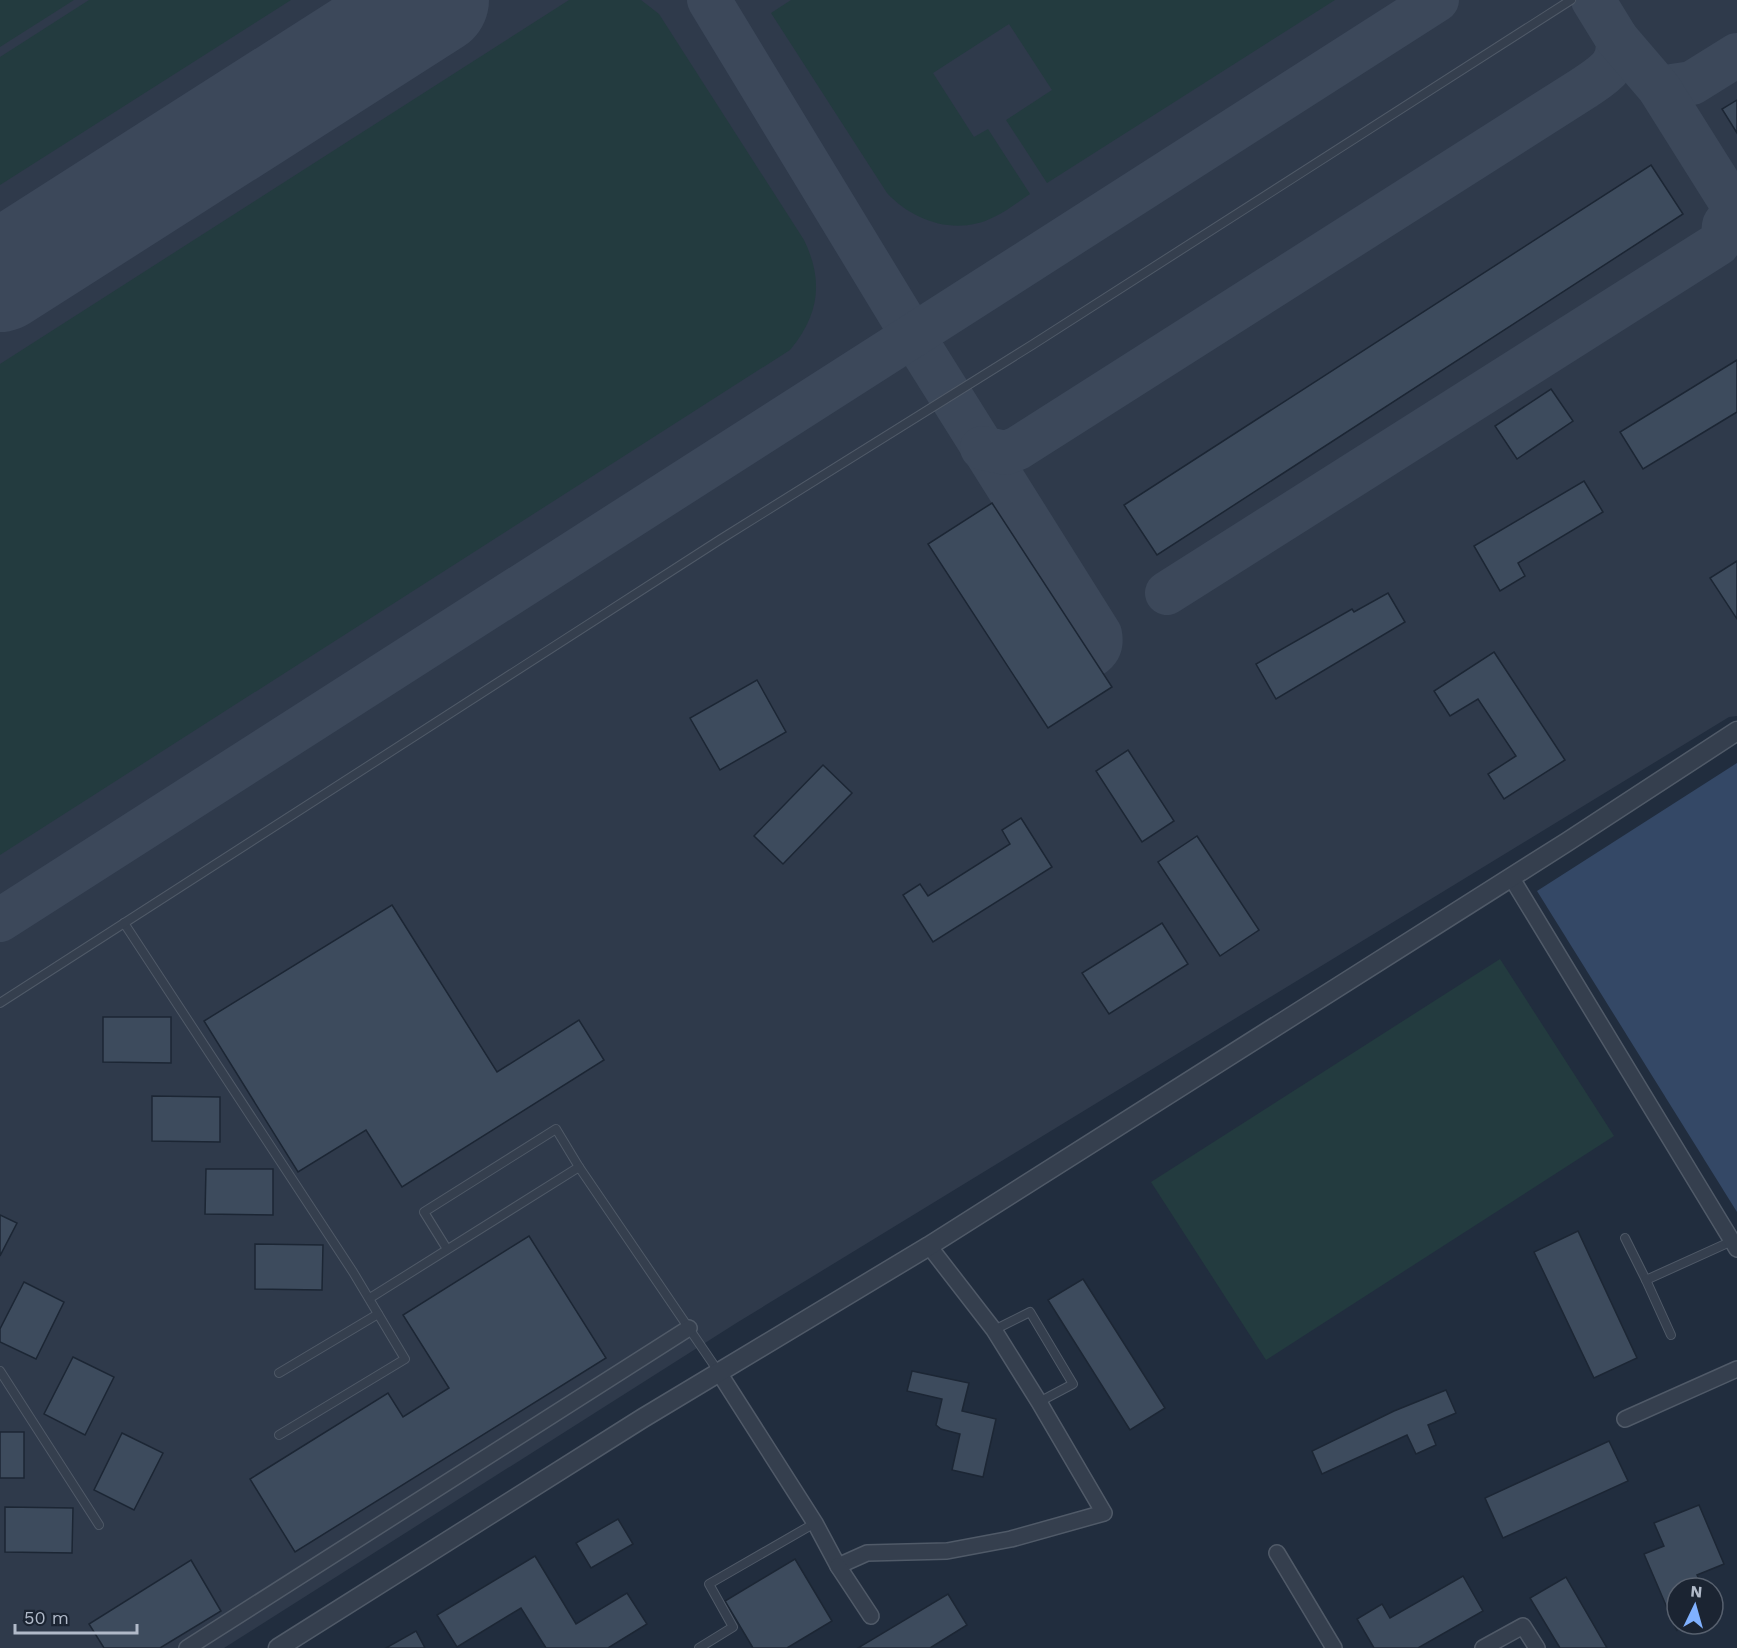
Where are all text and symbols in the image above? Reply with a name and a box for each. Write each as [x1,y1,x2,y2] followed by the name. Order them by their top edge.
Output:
[1665,1576,1725,1636] north arrow
[1690,1582,1703,1602] text: N
[15,1597,136,1635] scale bar
[24,1607,69,1628] text: 50 m

